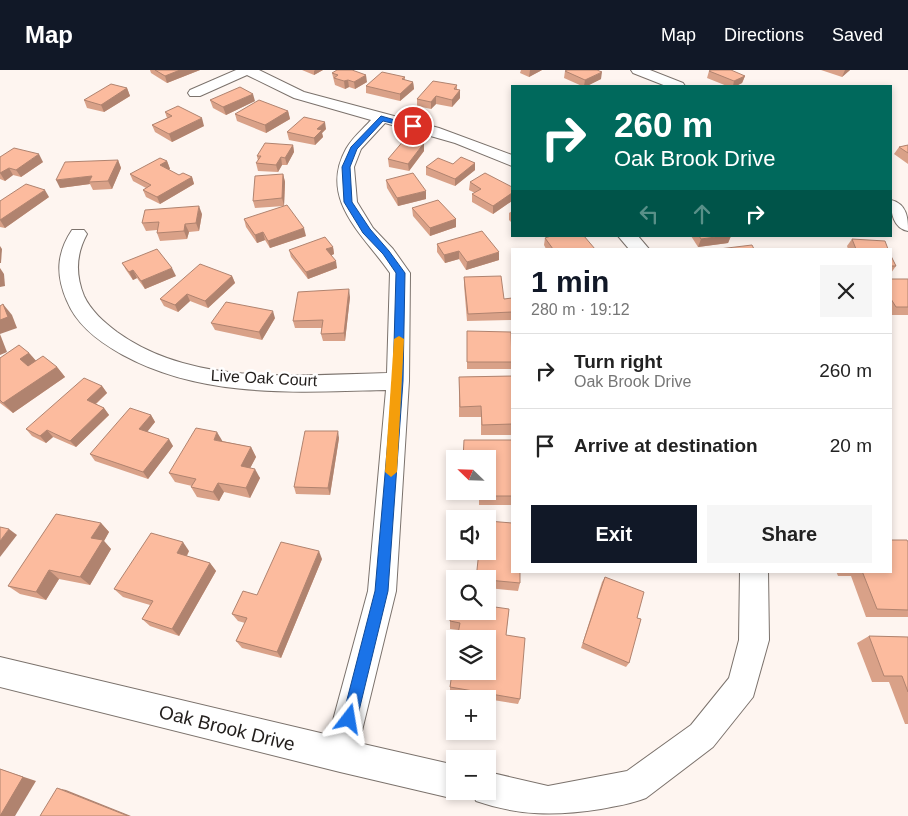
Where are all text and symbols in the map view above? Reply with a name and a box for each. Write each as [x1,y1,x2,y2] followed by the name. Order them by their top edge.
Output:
[25,21,73,48] text: Map
[661,25,696,45] text: Map
[724,25,804,45] text: Directions
[832,25,883,45] text: Saved
[392,105,434,147] pin
[531,105,596,170] icon: right
[614,105,713,144] text: 260 m
[399,112,427,140] icon: arrive
[614,146,775,171] text: Oak Brook Drive
[635,200,663,228] icon: left
[688,200,716,228] icon: ahead
[741,200,769,228] icon: right
[531,265,609,298] text: 1 min
[820,265,872,317] button: close
[531,301,630,318] text: 280 m · 19:12
[574,351,662,372] text: Turn right
[531,357,559,385] icon: right
[819,360,872,381] text: 260 m
[210,367,318,389] street label: Live Oak Court
[574,373,691,390] text: Oak Brook Drive
[531,432,559,460] icon: arrive
[574,435,758,456] text: Arrive at destination
[830,435,872,456] text: 20 m
[446,450,496,500] north arrow
[446,450,496,800] map controls
[531,505,697,563] button: Exit
[707,505,872,563] button: Share
[446,510,496,560] button: sound
[446,570,496,620] button: search
[446,630,496,680] button: layers
[446,690,496,740] button: +
[322,692,374,744] position arrow
[157,701,297,755] street label: Oak Brook Drive
[446,750,496,800] button: −

